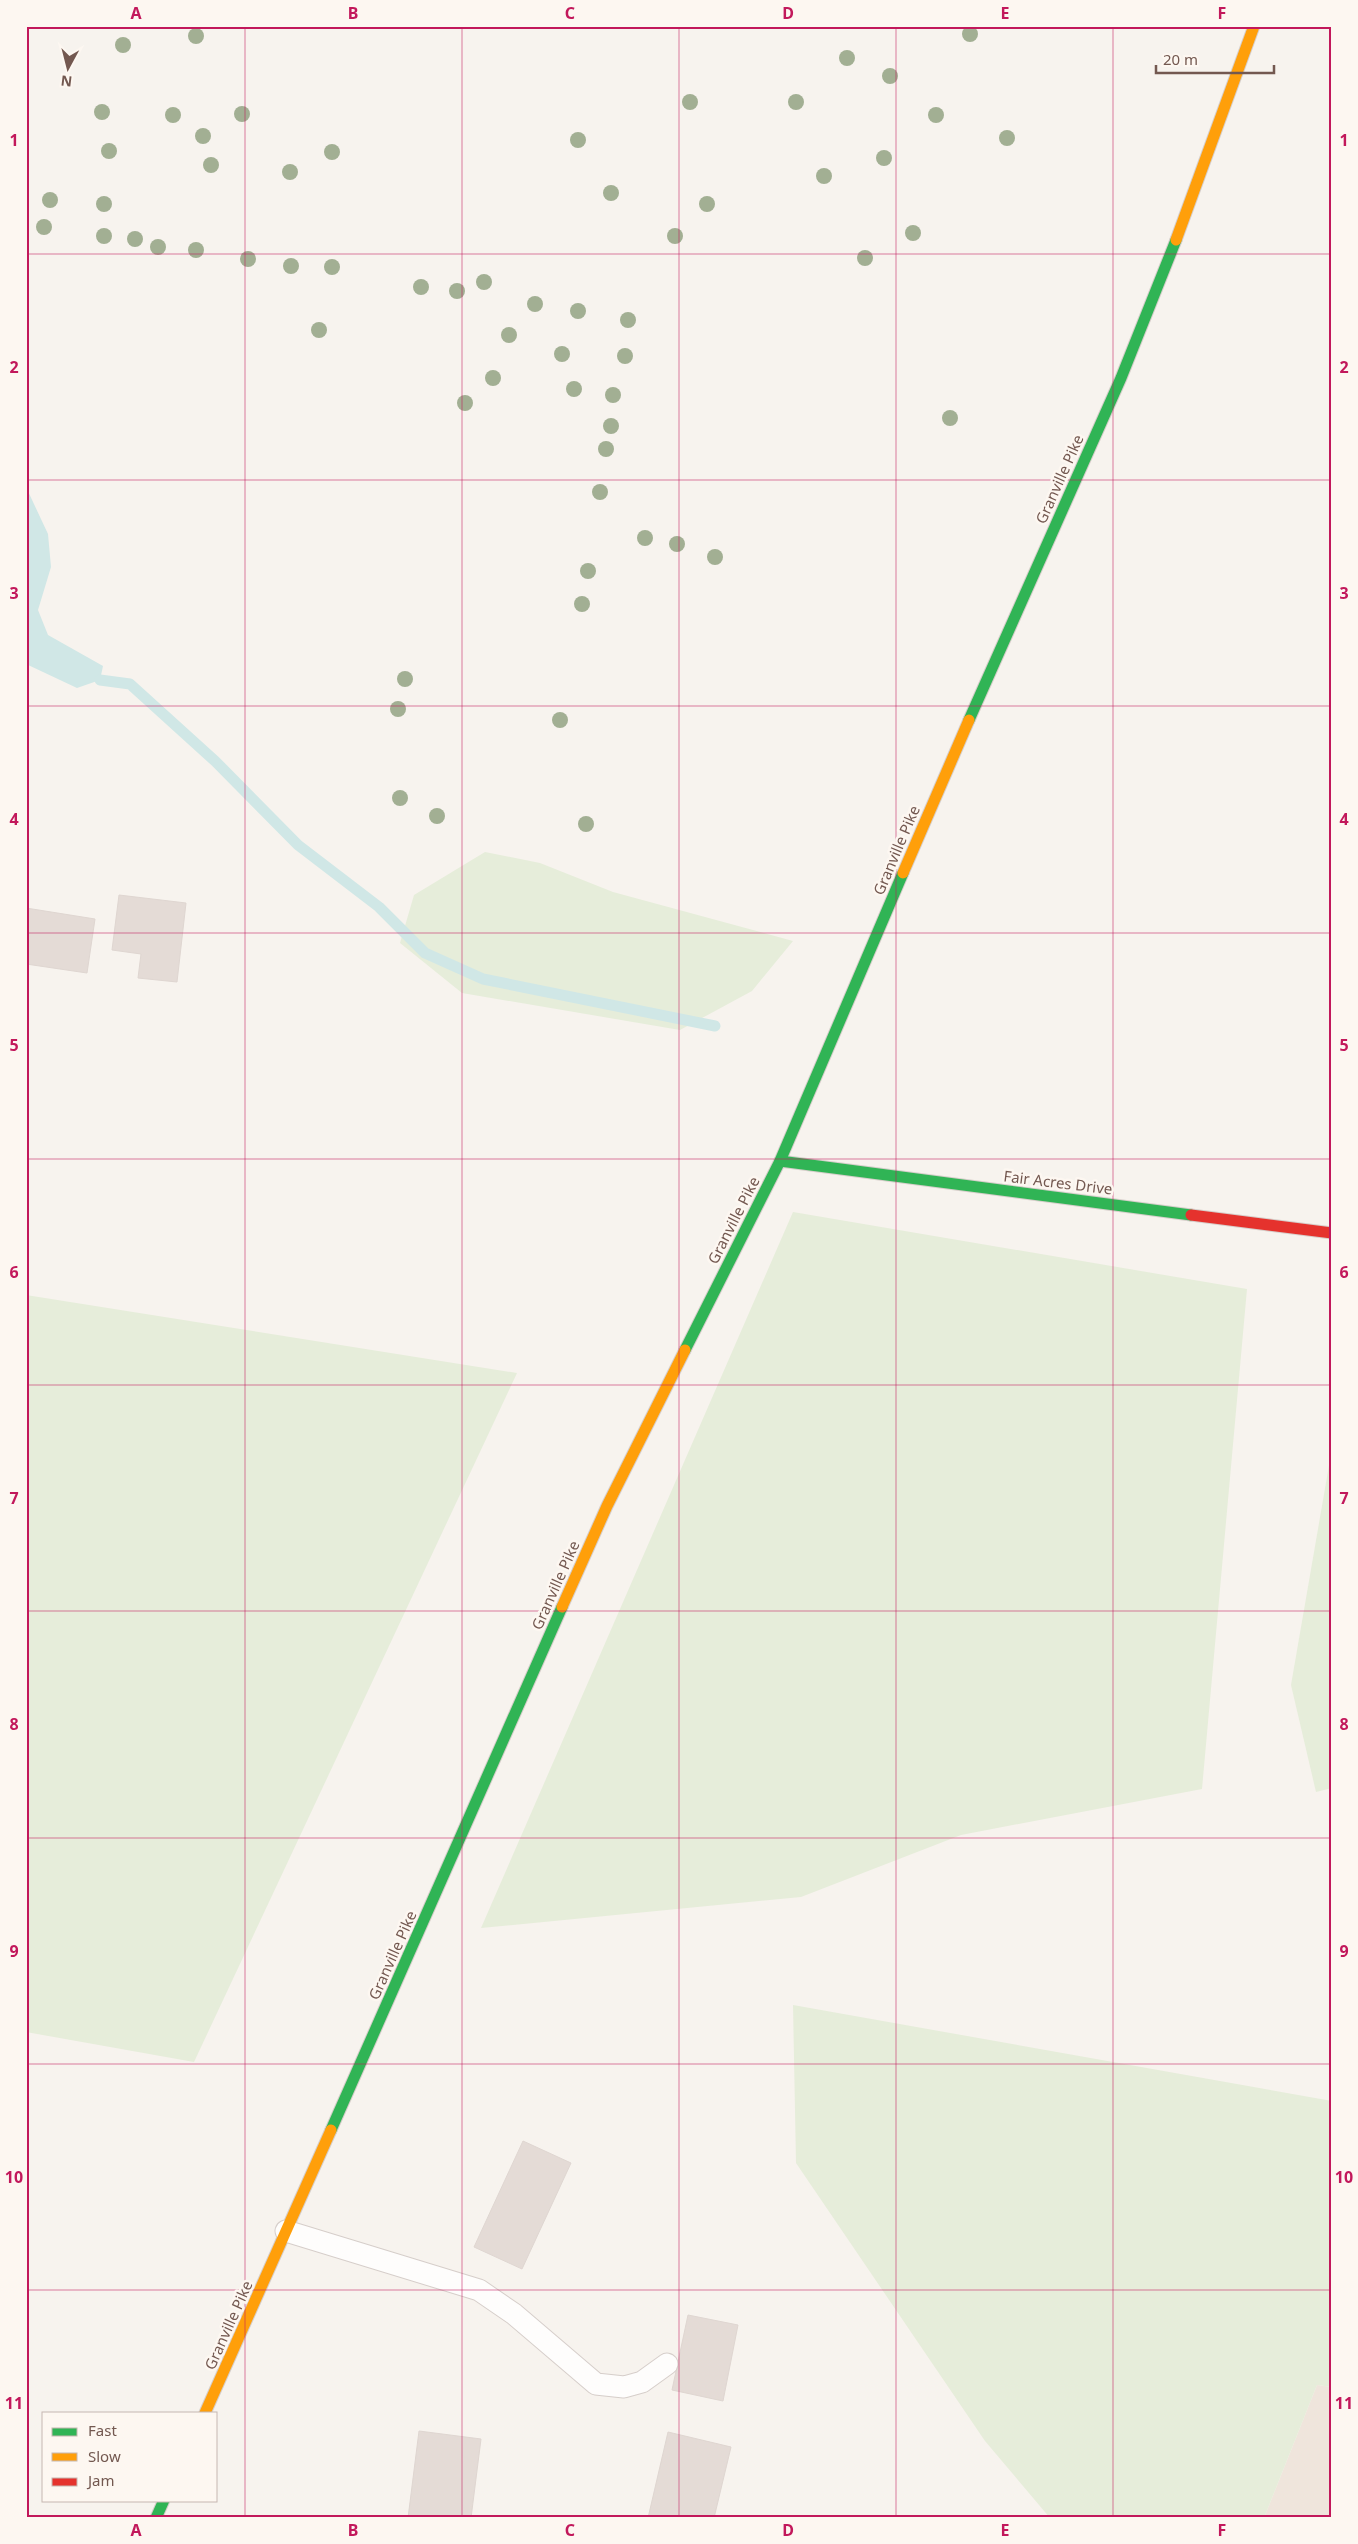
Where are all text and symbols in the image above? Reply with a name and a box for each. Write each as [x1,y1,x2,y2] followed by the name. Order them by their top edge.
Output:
[130,2,142,24] text: A
[348,2,358,24] text: B
[565,2,575,24] text: C
[782,2,794,24] text: D
[1001,2,1010,24] text: E
[1218,2,1226,24] text: F
[42,42,92,92] north arrow
[1156,42,1273,74] scale bar
[1163,49,1198,69] text: 20 m
[60,71,73,92] text: N
[9,129,19,151] text: 1
[1339,129,1349,151] text: 1
[9,356,19,378] text: 2
[1339,356,1349,378] text: 2
[1030,431,1088,527] street label: Granville Pike
[9,582,19,604] text: 3
[1339,582,1349,604] text: 3
[868,802,924,898] street label: Granville Pike
[9,808,19,830] text: 4
[1339,808,1349,830] text: 4
[9,1034,19,1056] text: 5
[1339,1034,1349,1056] text: 5
[1002,1165,1114,1199] street label: Fair Acres Drive
[702,1173,764,1267] street label: Granville Pike
[9,1261,19,1283] text: 6
[1339,1261,1349,1283] text: 6
[9,1487,19,1509] text: 7
[1339,1487,1349,1509] text: 7
[526,1537,584,1633] street label: Granville Pike
[9,1713,19,1735] text: 8
[1339,1713,1349,1735] text: 8
[363,1907,421,2003] street label: Granville Pike
[9,1940,19,1962] text: 9
[1339,1940,1349,1962] text: 9
[5,2166,23,2188] text: 10
[1335,2166,1353,2188] text: 10
[199,2277,257,2373] street label: Granville Pike
[5,2392,23,2414] text: 11
[1335,2392,1353,2414] text: 11
[42,2412,218,2502] legend
[88,2420,117,2440] text: Fast
[88,2446,121,2466] text: Slow
[86,2470,115,2490] text: Jam
[130,2519,142,2541] text: A
[348,2519,358,2541] text: B
[565,2519,575,2541] text: C
[782,2519,794,2541] text: D
[1001,2519,1010,2541] text: E
[1218,2519,1226,2541] text: F

